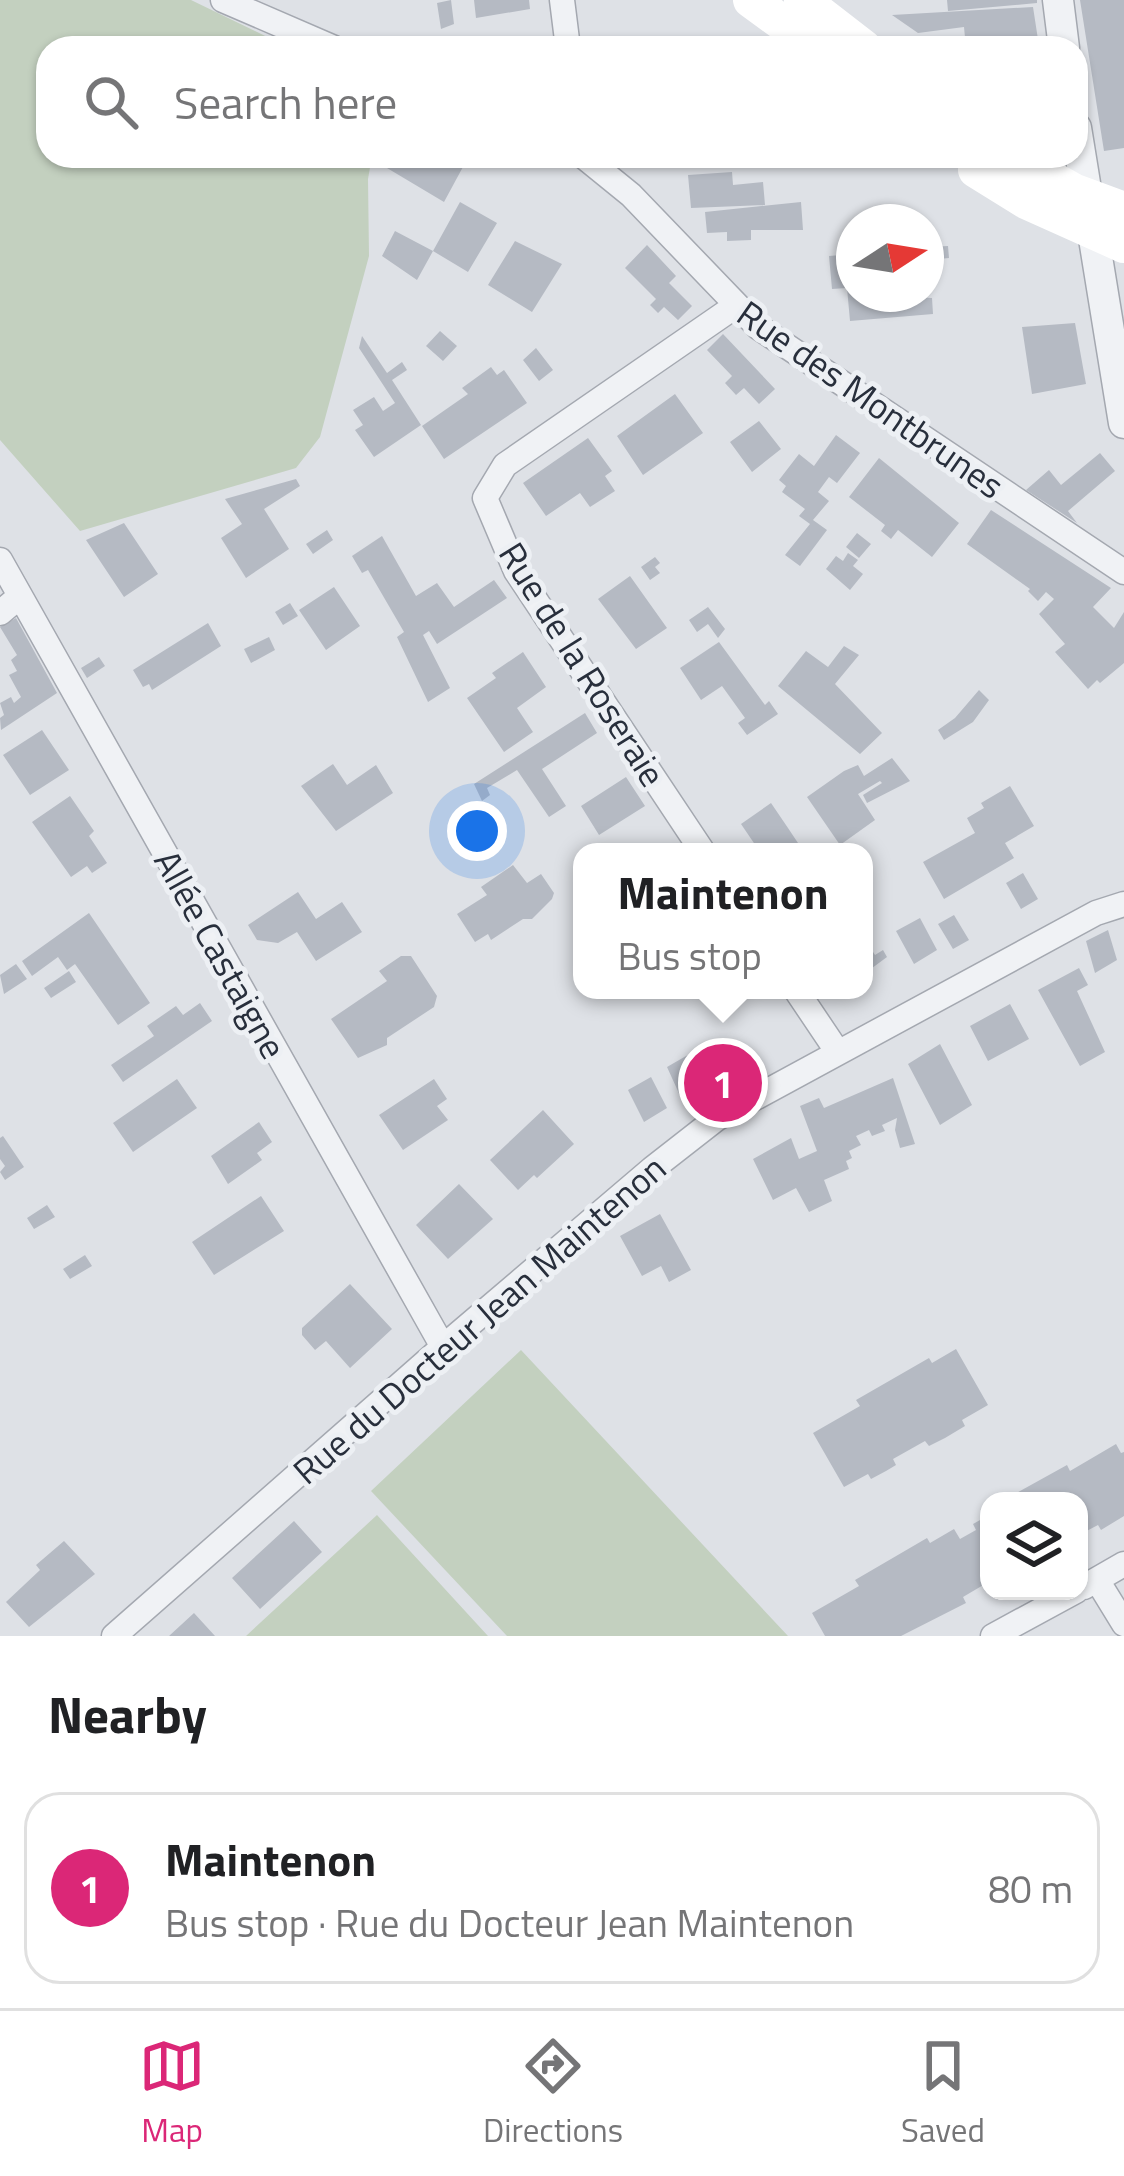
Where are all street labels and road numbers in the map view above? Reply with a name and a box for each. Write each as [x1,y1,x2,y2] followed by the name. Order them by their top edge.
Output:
[726,286,1016,512] street label: Rue des Montbrunes
[486,531,680,797] street label: Rue de la Roseraie
[141,840,301,1068] street label: Allée Castaigne
[280,1141,678,1497] street label: Rue du Docteur Jean Maintenon

